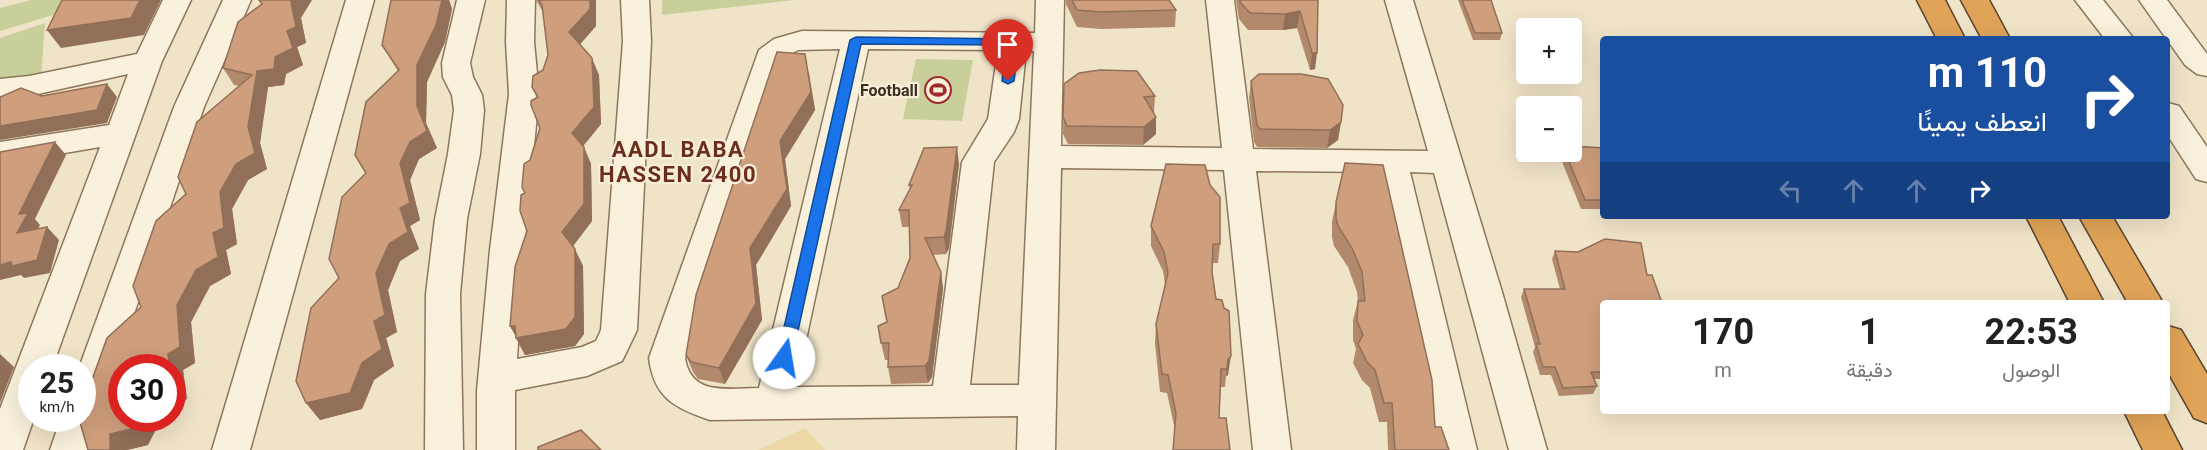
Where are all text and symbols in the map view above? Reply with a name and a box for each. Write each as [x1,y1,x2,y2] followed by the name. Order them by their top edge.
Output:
[1516,18,1582,162] map controls
[1516,18,1582,84] button: +
[982,19,1033,81] pin
[991,28,1024,61] icon: arrive
[1928,44,2047,110] text: 110 m
[2068,60,2146,138] icon: right
[923,75,953,105] sports icon: Football
[860,80,918,105] place label: Football
[1516,96,1582,162] button: −
[1917,103,2047,146] text: انعطف يمينًا
[599,134,757,194] district label: AADL BABA HASSEN 2400
[1774,174,1807,207] icon: left
[1837,174,1870,207] icon: ahead
[1900,174,1933,207] icon: ahead
[1963,174,1996,207] icon: right
[1692,307,1754,363] text: 170
[1859,307,1880,363] text: 1
[1985,307,2078,363] text: 22:53
[752,326,816,390] position arrow
[108,354,186,432] speed limit sign: 30
[1714,356,1732,388] text: m
[1846,356,1892,388] text: دقيقة
[2002,356,2060,388] text: الوصول
[40,362,74,409] text: 25
[39,397,75,420] text: km/h

